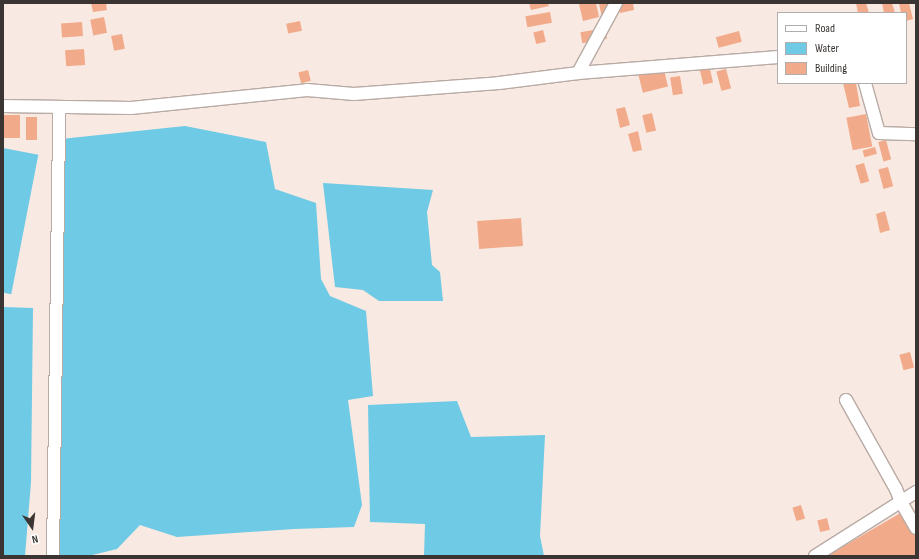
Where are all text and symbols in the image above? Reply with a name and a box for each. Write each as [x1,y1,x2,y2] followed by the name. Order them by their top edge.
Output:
[777,12,907,84] legend
[815,21,835,36] text: Road
[815,41,839,56] text: Water
[815,61,847,76] text: Building
[12,507,52,547] north arrow
[31,532,39,546] text: N

